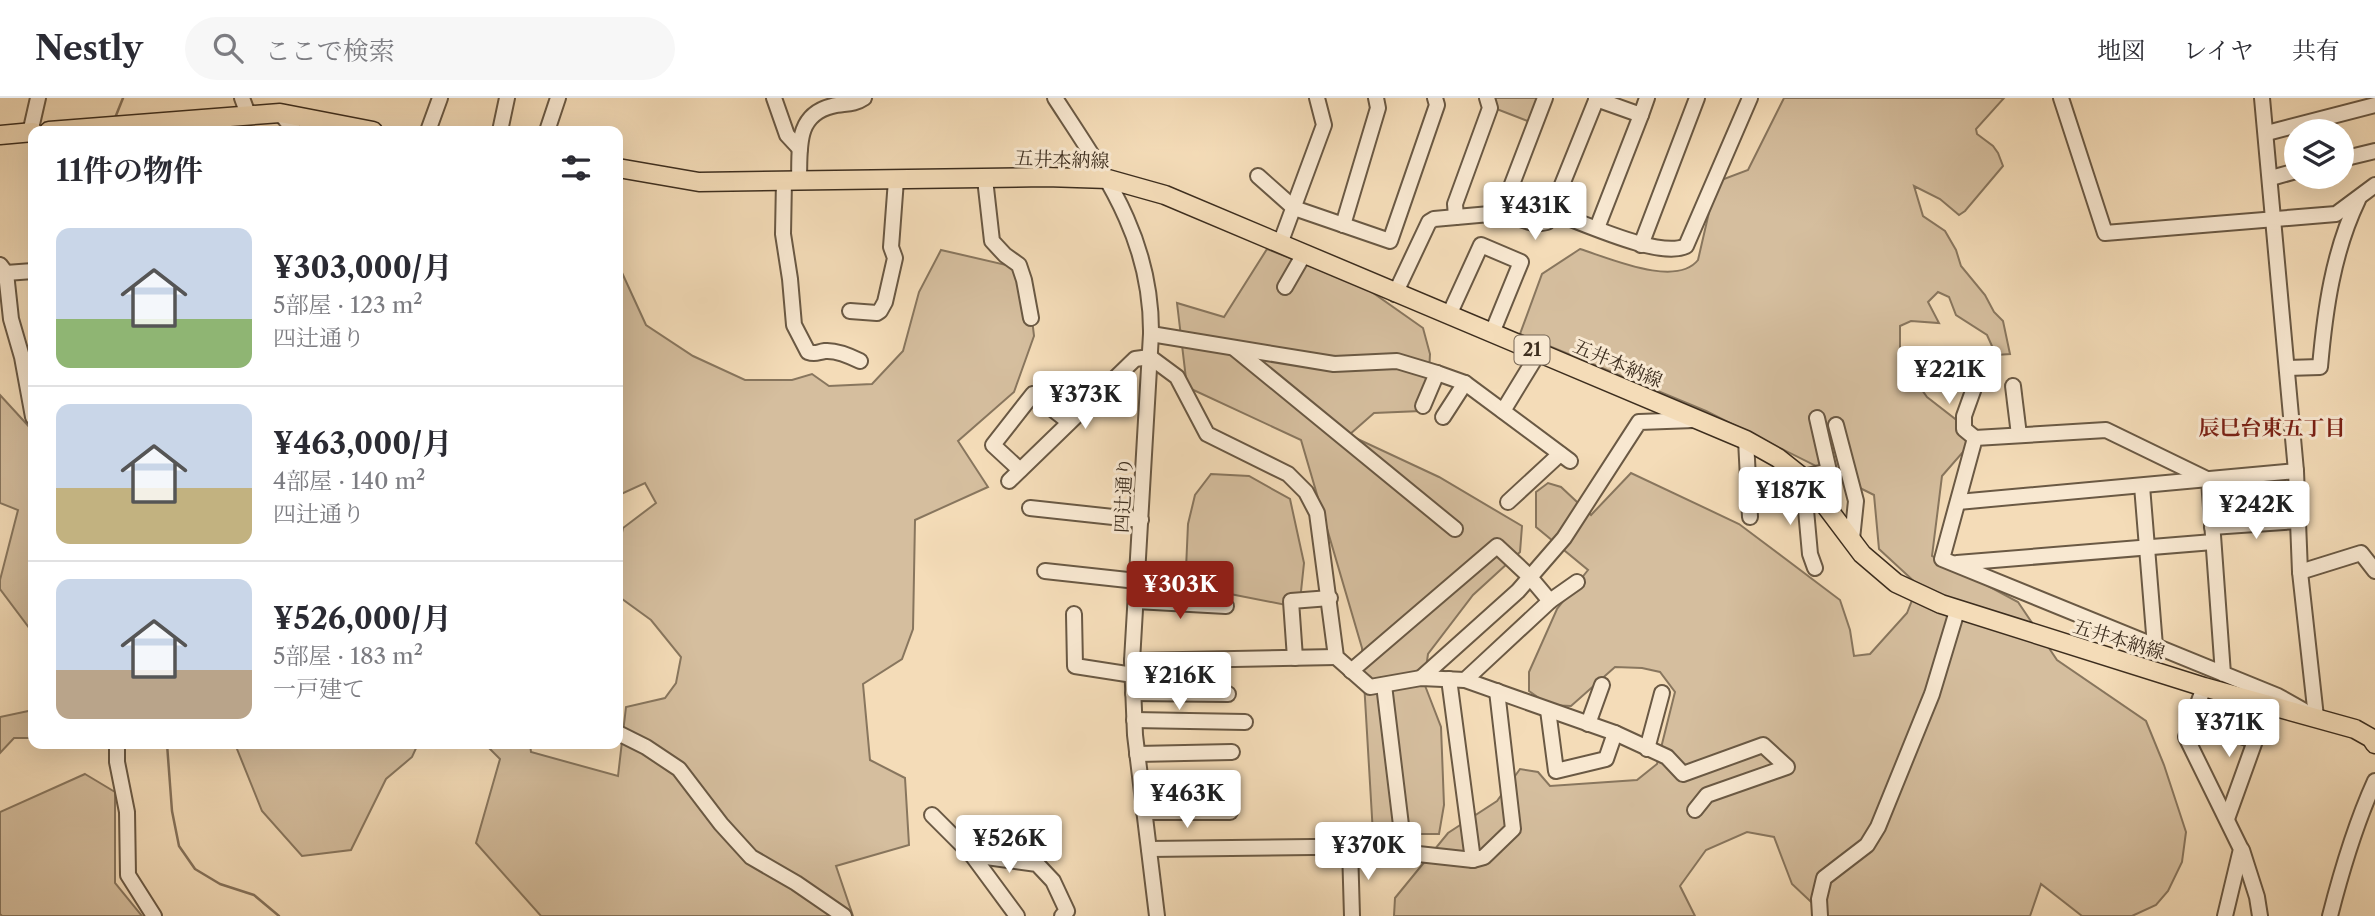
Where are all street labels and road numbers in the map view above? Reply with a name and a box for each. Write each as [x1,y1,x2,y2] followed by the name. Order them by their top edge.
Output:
[1014,146,1110,173] street label: 五井本納線
[1570,334,1666,393] street label: 五井本納線
[1514,336,1550,364] road number: 21
[1110,456,1137,534] street label: 四辻通り
[2070,615,2168,664] street label: 五井本納線

